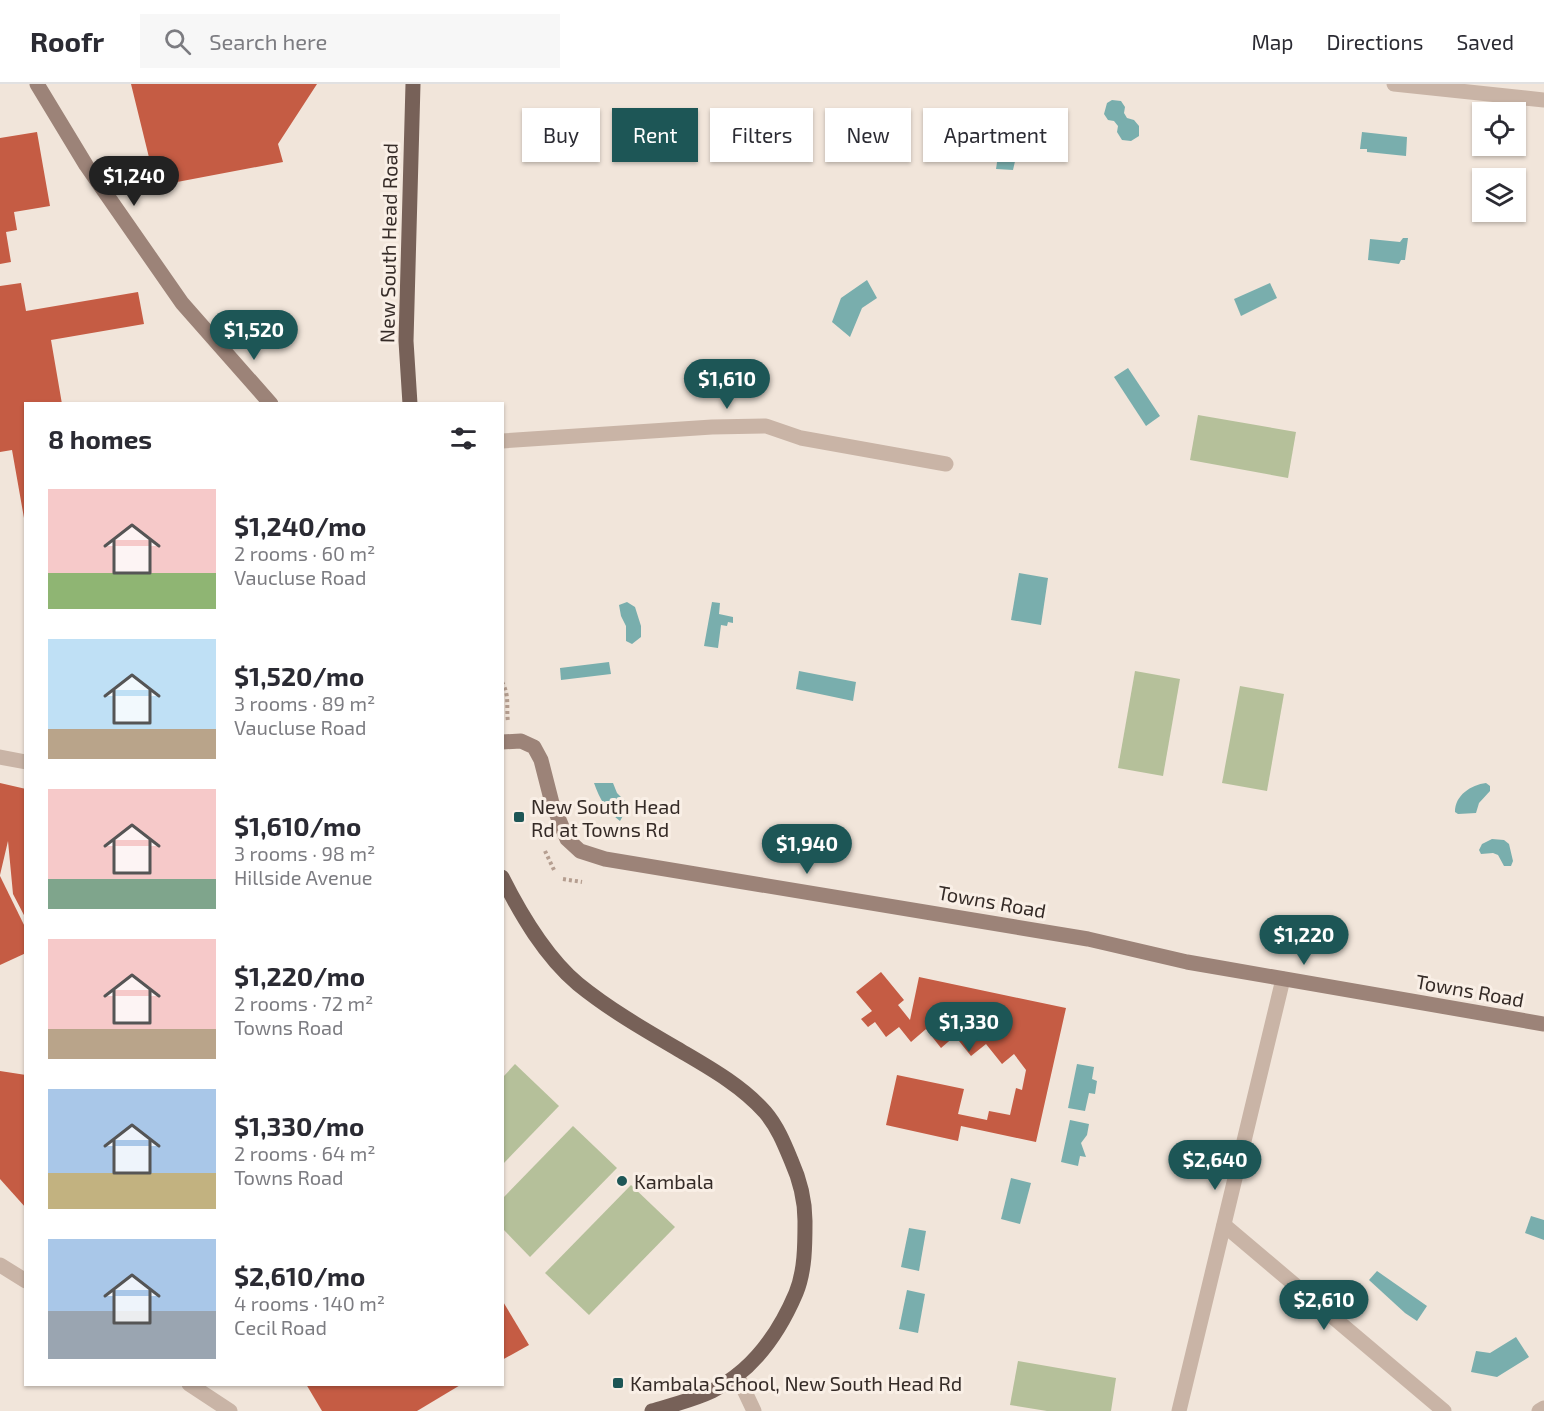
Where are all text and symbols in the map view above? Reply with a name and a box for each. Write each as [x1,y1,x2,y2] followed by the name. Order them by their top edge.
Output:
[140,14,560,68] search box
[30,24,104,58] text: Roofr
[161,25,194,58] icon: search
[209,28,327,54] text: Search here
[1251,29,1294,54] text: Map
[1327,29,1423,54] text: Directions
[1456,29,1514,54] text: Saved
[1472,102,1526,222] map controls
[1472,102,1526,156] button: locate
[522,108,600,162] chip: Buy
[612,108,698,162] chip: Rent
[710,108,813,162] chip: Filters
[825,108,911,162] chip: New
[923,108,1068,162] chip: Apartment
[374,143,402,343] street label: New South Head Road
[85,156,183,207] pin: $1,240
[103,163,165,187] text: $1,240
[1472,168,1526,222] button: layers
[205,310,303,361] pin: $1,520
[224,317,284,341] text: $1,520
[678,359,776,410] pin: $1,610
[698,366,756,390] text: $1,610
[447,422,480,455] icon: filters
[48,423,152,454] text: 8 homes
[234,510,366,541] text: $1,240/mo
[96,513,168,585] icon: home
[234,541,375,565] text: 2 rooms · 60 m²
[234,565,367,589] text: Vaucluse Road
[234,660,364,691] text: $1,520/mo
[96,663,168,735] icon: home
[234,691,375,715] text: 3 rooms · 89 m²
[234,715,367,739] text: Vaucluse Road
[531,794,681,841] place label: New South Head Rd at Towns Rd
[234,810,361,841] text: $1,610/mo
[512,810,526,824] marker: New South Head Rd at Towns Rd
[96,813,168,885] icon: home
[758,824,856,875] pin: $1,940
[776,831,838,855] text: $1,940
[234,841,375,865] text: 3 rooms · 98 m²
[234,865,373,889] text: Hillside Avenue
[936,880,1048,922] street label: Towns Road
[1255,915,1353,966] pin: $1,220
[1274,922,1334,946] text: $1,220
[234,960,365,991] text: $1,220/mo
[96,963,168,1035] icon: home
[1414,969,1526,1011] street label: Towns Road
[234,991,373,1015] text: 2 rooms · 72 m²
[920,1002,1018,1053] pin: $1,330
[939,1009,999,1033] text: $1,330
[234,1015,343,1039] text: Towns Road
[234,1110,364,1141] text: $1,330/mo
[96,1113,168,1185] icon: home
[1166,1140,1264,1191] pin: $2,640
[234,1141,376,1165] text: 2 rooms · 64 m²
[1182,1147,1248,1171] text: $2,640
[234,1165,343,1189] text: Towns Road
[634,1169,714,1193] place label: Kambala
[615,1174,629,1188] marker: Kambala
[234,1260,365,1291] text: $2,610/mo
[96,1263,168,1335] icon: home
[1275,1280,1373,1331] pin: $2,610
[1293,1287,1355,1311] text: $2,610
[234,1291,385,1315] text: 4 rooms · 140 m²
[234,1315,327,1339] text: Cecil Road
[630,1371,962,1395] place label: Kambala School, New South Head Rd
[611,1376,625,1390] marker: Kambala School, New South Head Rd

